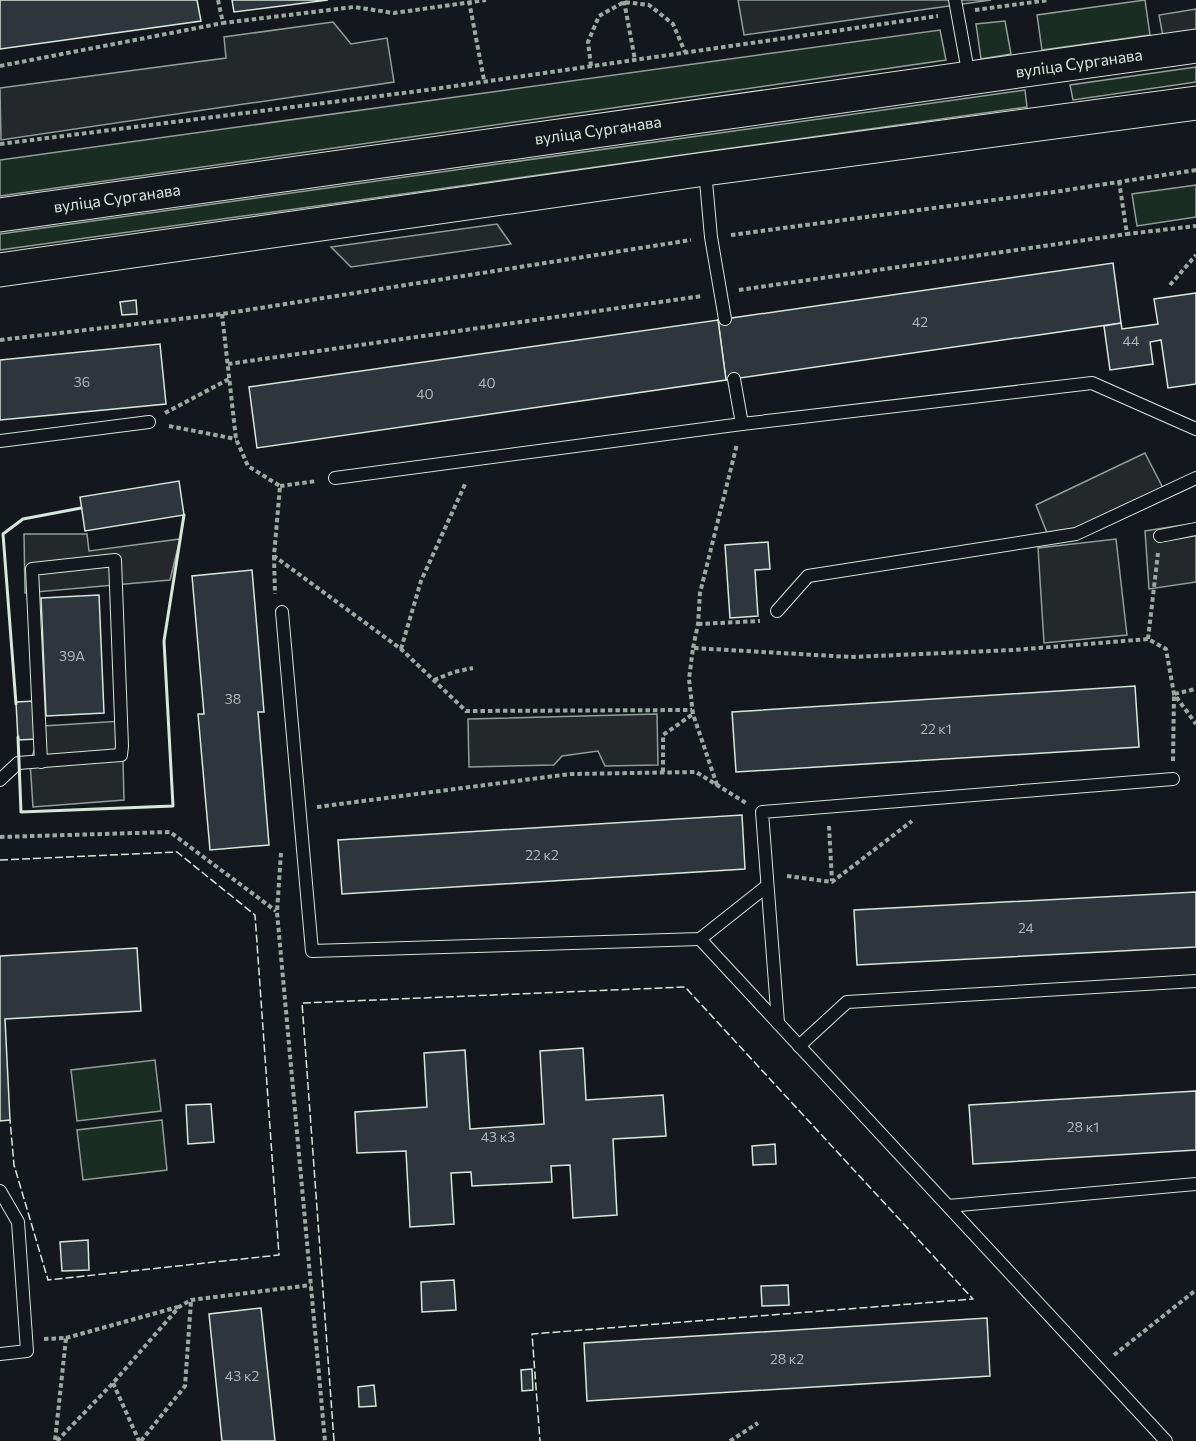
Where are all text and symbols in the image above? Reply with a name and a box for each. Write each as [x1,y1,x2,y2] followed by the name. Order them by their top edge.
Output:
[1014,44,1144,81] street label: вуліца Сурганава
[533,111,663,148] street label: вуліца Сурганава
[52,179,182,216] street label: вуліца Сурганава
[912,313,928,330] house number: 42
[1123,332,1140,349] house number: 44
[74,373,90,390] house number: 36
[478,374,496,391] house number: 40
[416,385,434,402] house number: 40
[59,647,85,664] house number: 39А
[225,690,241,707] house number: 38
[920,720,952,737] house number: 22 к1
[525,846,559,863] house number: 22 к2
[1018,919,1035,936] house number: 24
[1067,1118,1099,1135] house number: 28 к1
[481,1128,515,1145] house number: 43 к3
[770,1350,804,1367] house number: 28 к2
[225,1367,259,1384] house number: 43 к2

